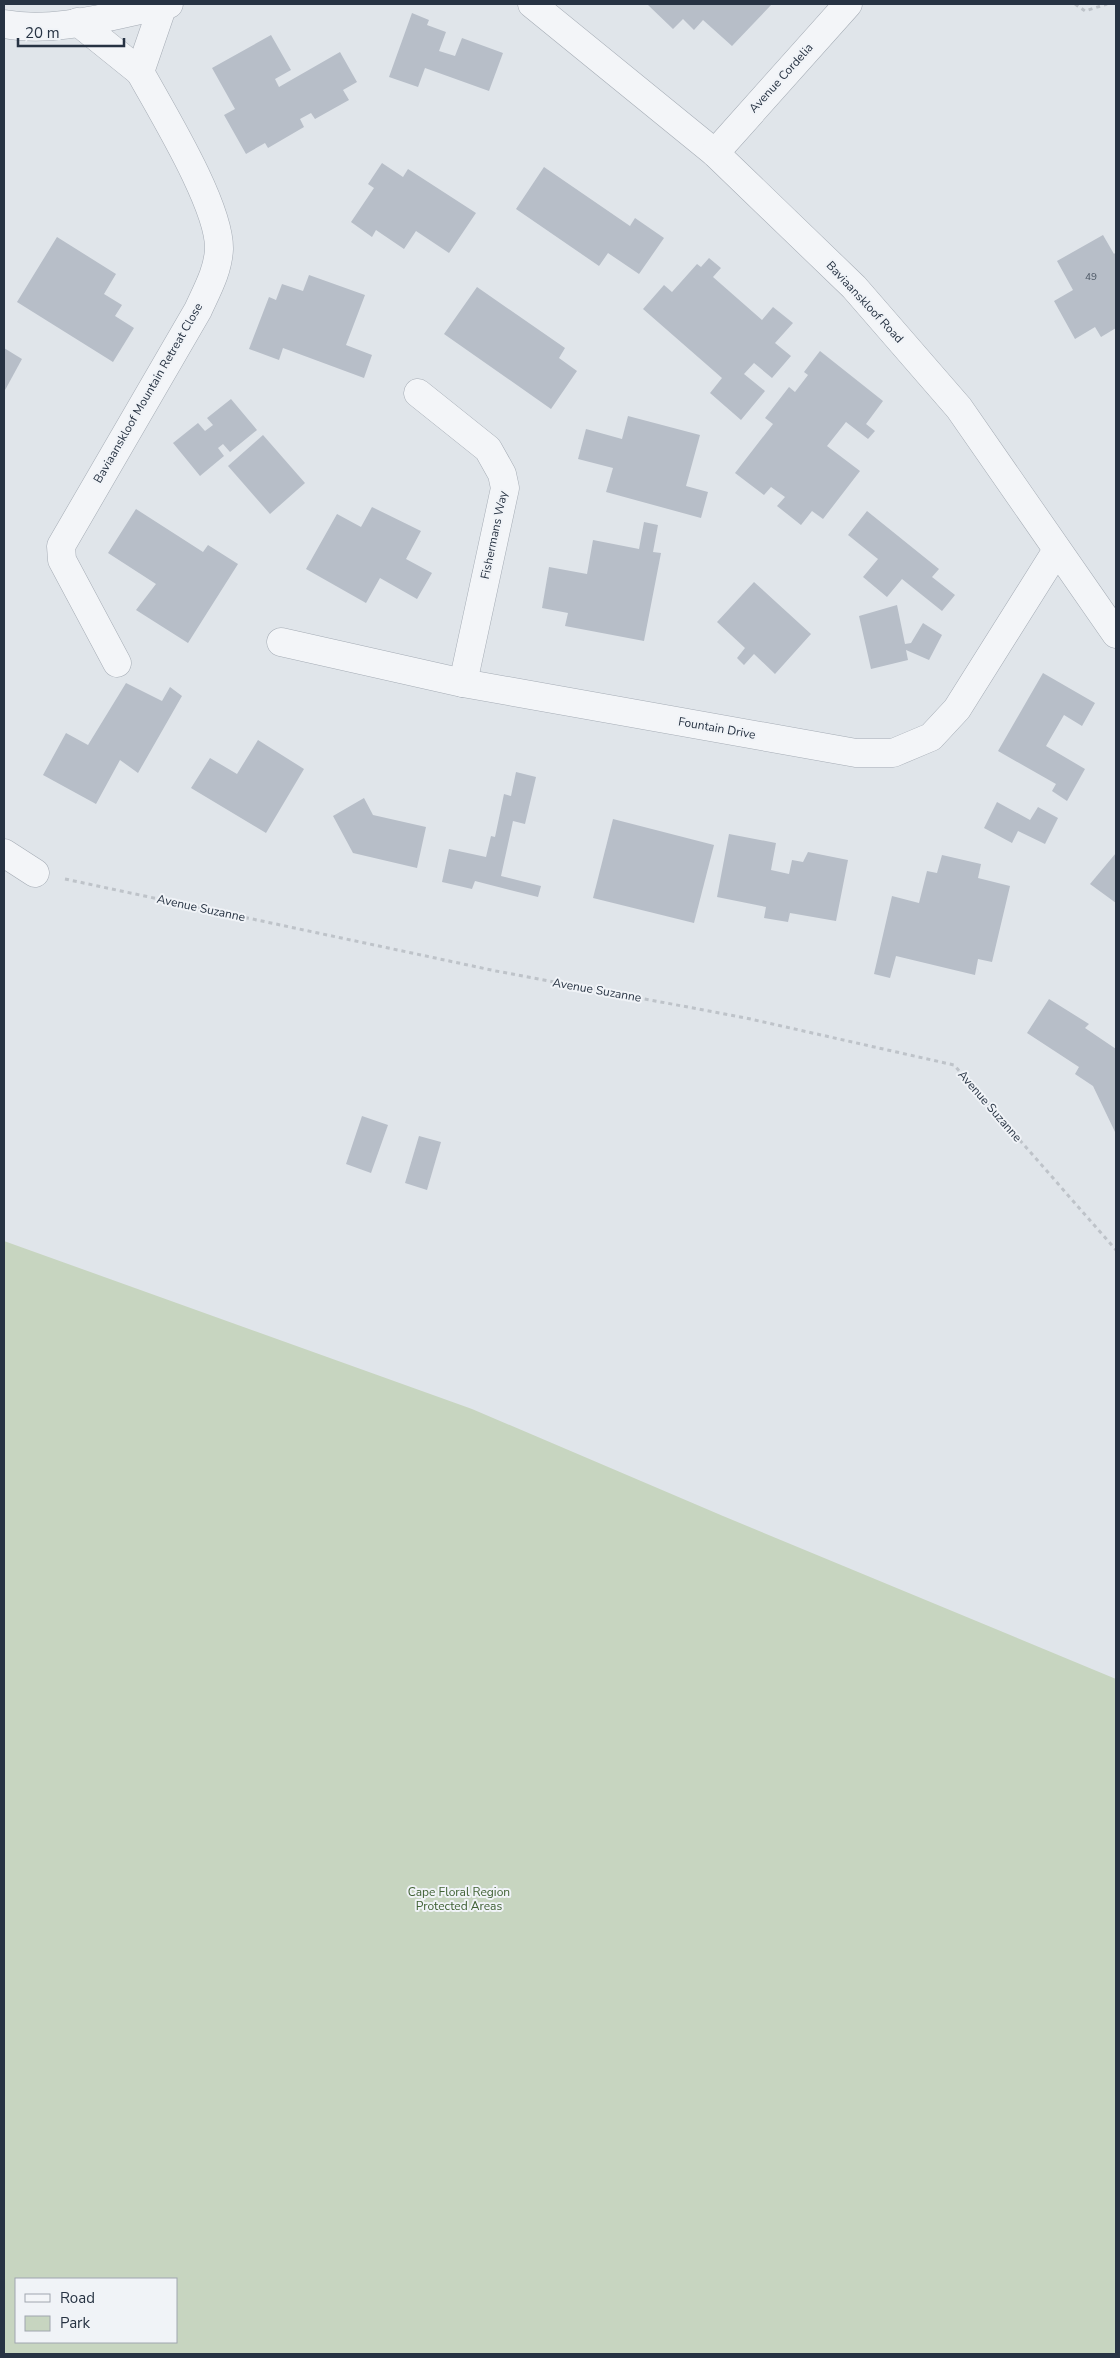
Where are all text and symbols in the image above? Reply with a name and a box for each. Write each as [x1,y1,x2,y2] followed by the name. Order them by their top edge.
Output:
[18,15,124,47] scale bar
[25,23,60,43] text: 20 m
[745,40,817,116] street label: Avenue Cordelia
[823,258,907,346] street label: Baviaanskloof Road
[1085,270,1097,284] house number: 49
[90,300,206,486] street label: Baviaanskloof Mountain Retreat Close
[477,489,511,581] street label: Fishermans Way
[677,713,757,743] street label: Fountain Drive
[155,891,247,925] street label: Avenue Suzanne
[551,974,643,1006] street label: Avenue Suzanne
[954,1067,1026,1145] street label: Avenue Suzanne
[408,1884,510,1914] park label: Cape Floral Region Protected Areas
[15,2278,178,2343] legend
[60,2288,95,2308] text: Road
[60,2313,90,2333] text: Park

